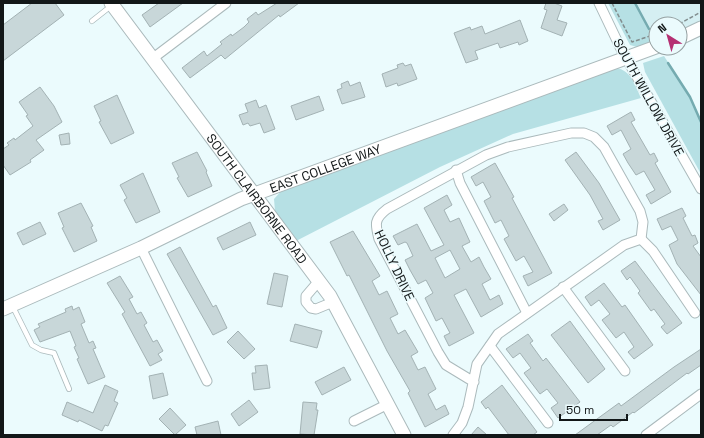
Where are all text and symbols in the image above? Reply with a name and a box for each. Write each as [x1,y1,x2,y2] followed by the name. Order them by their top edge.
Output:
[648,16,688,56] north arrow
[655,20,669,36] text: N
[609,35,688,159] street label: SOUTH WILLOW DRIVE
[202,130,311,267] street label: SOUTH CLAIRBORNE ROAD
[267,140,384,197] street label: EAST COLLEGE WAY
[371,227,418,303] street label: HOLLY DRIVE
[560,396,627,422] scale bar
[566,402,594,418] text: 50 m

